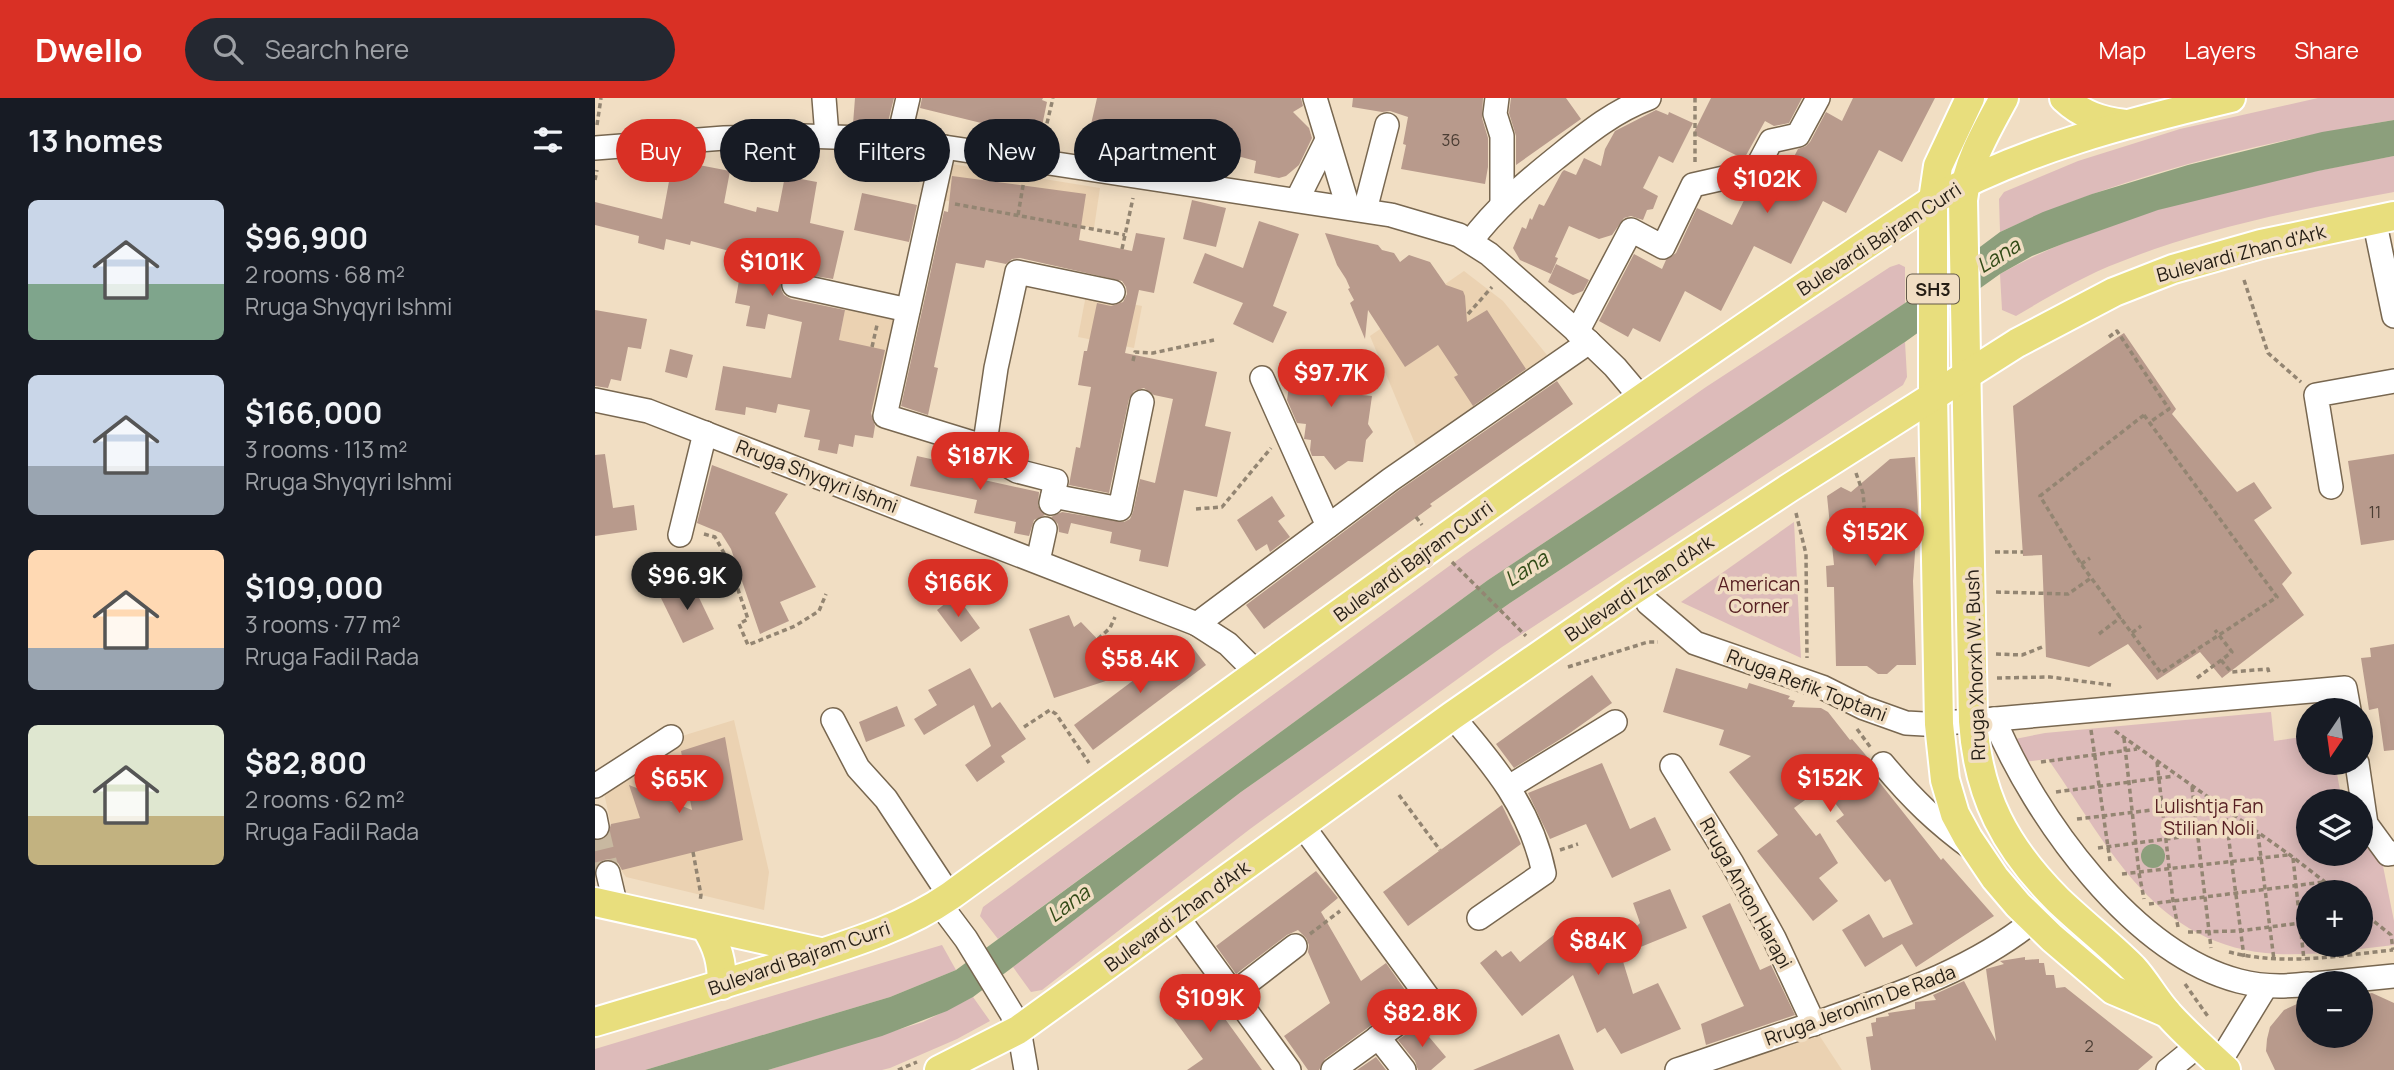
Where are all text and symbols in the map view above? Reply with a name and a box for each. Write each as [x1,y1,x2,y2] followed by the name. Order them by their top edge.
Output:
[185,18,675,81] search box
[35,27,143,72] text: Dwello
[209,30,247,68] icon: search
[265,31,409,67] text: Search here
[2099,33,2146,66] text: Map
[2184,33,2256,66] text: Layers
[2294,33,2359,66] text: Share
[616,119,706,182] chip: Buy
[720,119,820,182] chip: Rent
[834,119,950,182] chip: Filters
[964,119,1060,182] chip: New
[1074,119,1241,182] chip: Apartment
[28,120,163,161] text: 13 homes
[529,121,567,159] icon: filters
[1442,129,1460,151] house number: 36
[1718,156,1816,215] pin: $102K
[1733,162,1801,194] text: $102K
[1792,176,1966,302] street label: Bulevardi Bajram Curri
[245,217,368,258] text: $96,900
[2154,218,2329,288] street label: Bulevardi Zhan d'Ark
[84,228,168,312] icon: home
[1971,230,2026,279] water label: Lana
[723,238,821,298] pin: $101K
[740,245,804,277] text: $101K
[245,258,405,290] text: 2 rooms · 68 m²
[1907,274,1959,304] road number: SH3
[245,290,452,322] text: Rruga Shyqyri Ishmi
[1274,350,1388,409] pin: $97.7K
[1294,356,1368,388] text: $97.7K
[245,392,383,433] text: $166,000
[84,403,168,487] icon: home
[931,432,1029,492] pin: $187K
[245,433,408,465] text: 3 rooms · 113 m²
[732,433,902,519] street label: Rruga Shyqyri Ishmi
[947,439,1013,471] text: $187K
[245,465,452,497] text: Rruga Shyqyri Ishmi
[1328,494,1498,628] street label: Bulevardi Bajram Curri
[2369,501,2381,523] house number: 11
[1826,508,1924,568] pin: $152K
[1842,515,1908,547] text: $152K
[1560,528,1719,647] street label: Bulevardi Zhan d'Ark
[1499,543,1554,592] water label: Lana
[630,552,744,612] pin: $96.9K
[647,559,727,591] text: $96.9K
[909,560,1007,619] pin: $166K
[924,566,992,598] text: $166K
[245,567,384,608] text: $109,000
[1959,569,1991,761] street label: Rruga Xhorxh W. Bush
[1718,571,1800,619] park label: American Corner
[84,578,168,662] icon: home
[245,608,401,640] text: 3 rooms · 77 m²
[1083,636,1197,695] pin: $58.4K
[245,640,419,672] text: Rruga Fadil Rada
[1101,642,1179,674] text: $58.4K
[1723,642,1891,728] street label: Rruga Refik Toptani
[2296,698,2373,775] north arrow
[2296,698,2373,1048] map controls
[245,742,367,783] text: $82,800
[84,753,168,837] icon: home
[1781,754,1879,814] pin: $152K
[638,756,720,815] pin: $65K
[1797,761,1863,793] text: $152K
[650,762,708,794] text: $65K
[245,783,405,815] text: 2 rooms · 62 m²
[2296,789,2373,866] button: layers
[2155,793,2263,841] park label: Lulishtja Fan Stilian Noli
[1694,813,1798,973] street label: Rruga Anton Harapi
[245,815,419,847] text: Rruga Fadil Rada
[1099,854,1255,978] street label: Bulevardi Zhan d'Ark
[1041,877,1096,928] water label: Lana
[2296,880,2373,957] button: +
[705,915,893,1001] street label: Bulevardi Bajram Curri
[1557,918,1639,977] pin: $84K
[1569,924,1627,956] text: $84K
[1761,958,1959,1052] street label: Rruga Jeronim De Rada
[2296,971,2373,1048] button: −
[1161,974,1259,1034] pin: $109K
[1176,981,1244,1013] text: $109K
[1365,990,1479,1049] pin: $82.8K
[1383,996,1461,1028] text: $82.8K
[2084,1035,2094,1057] house number: 2

